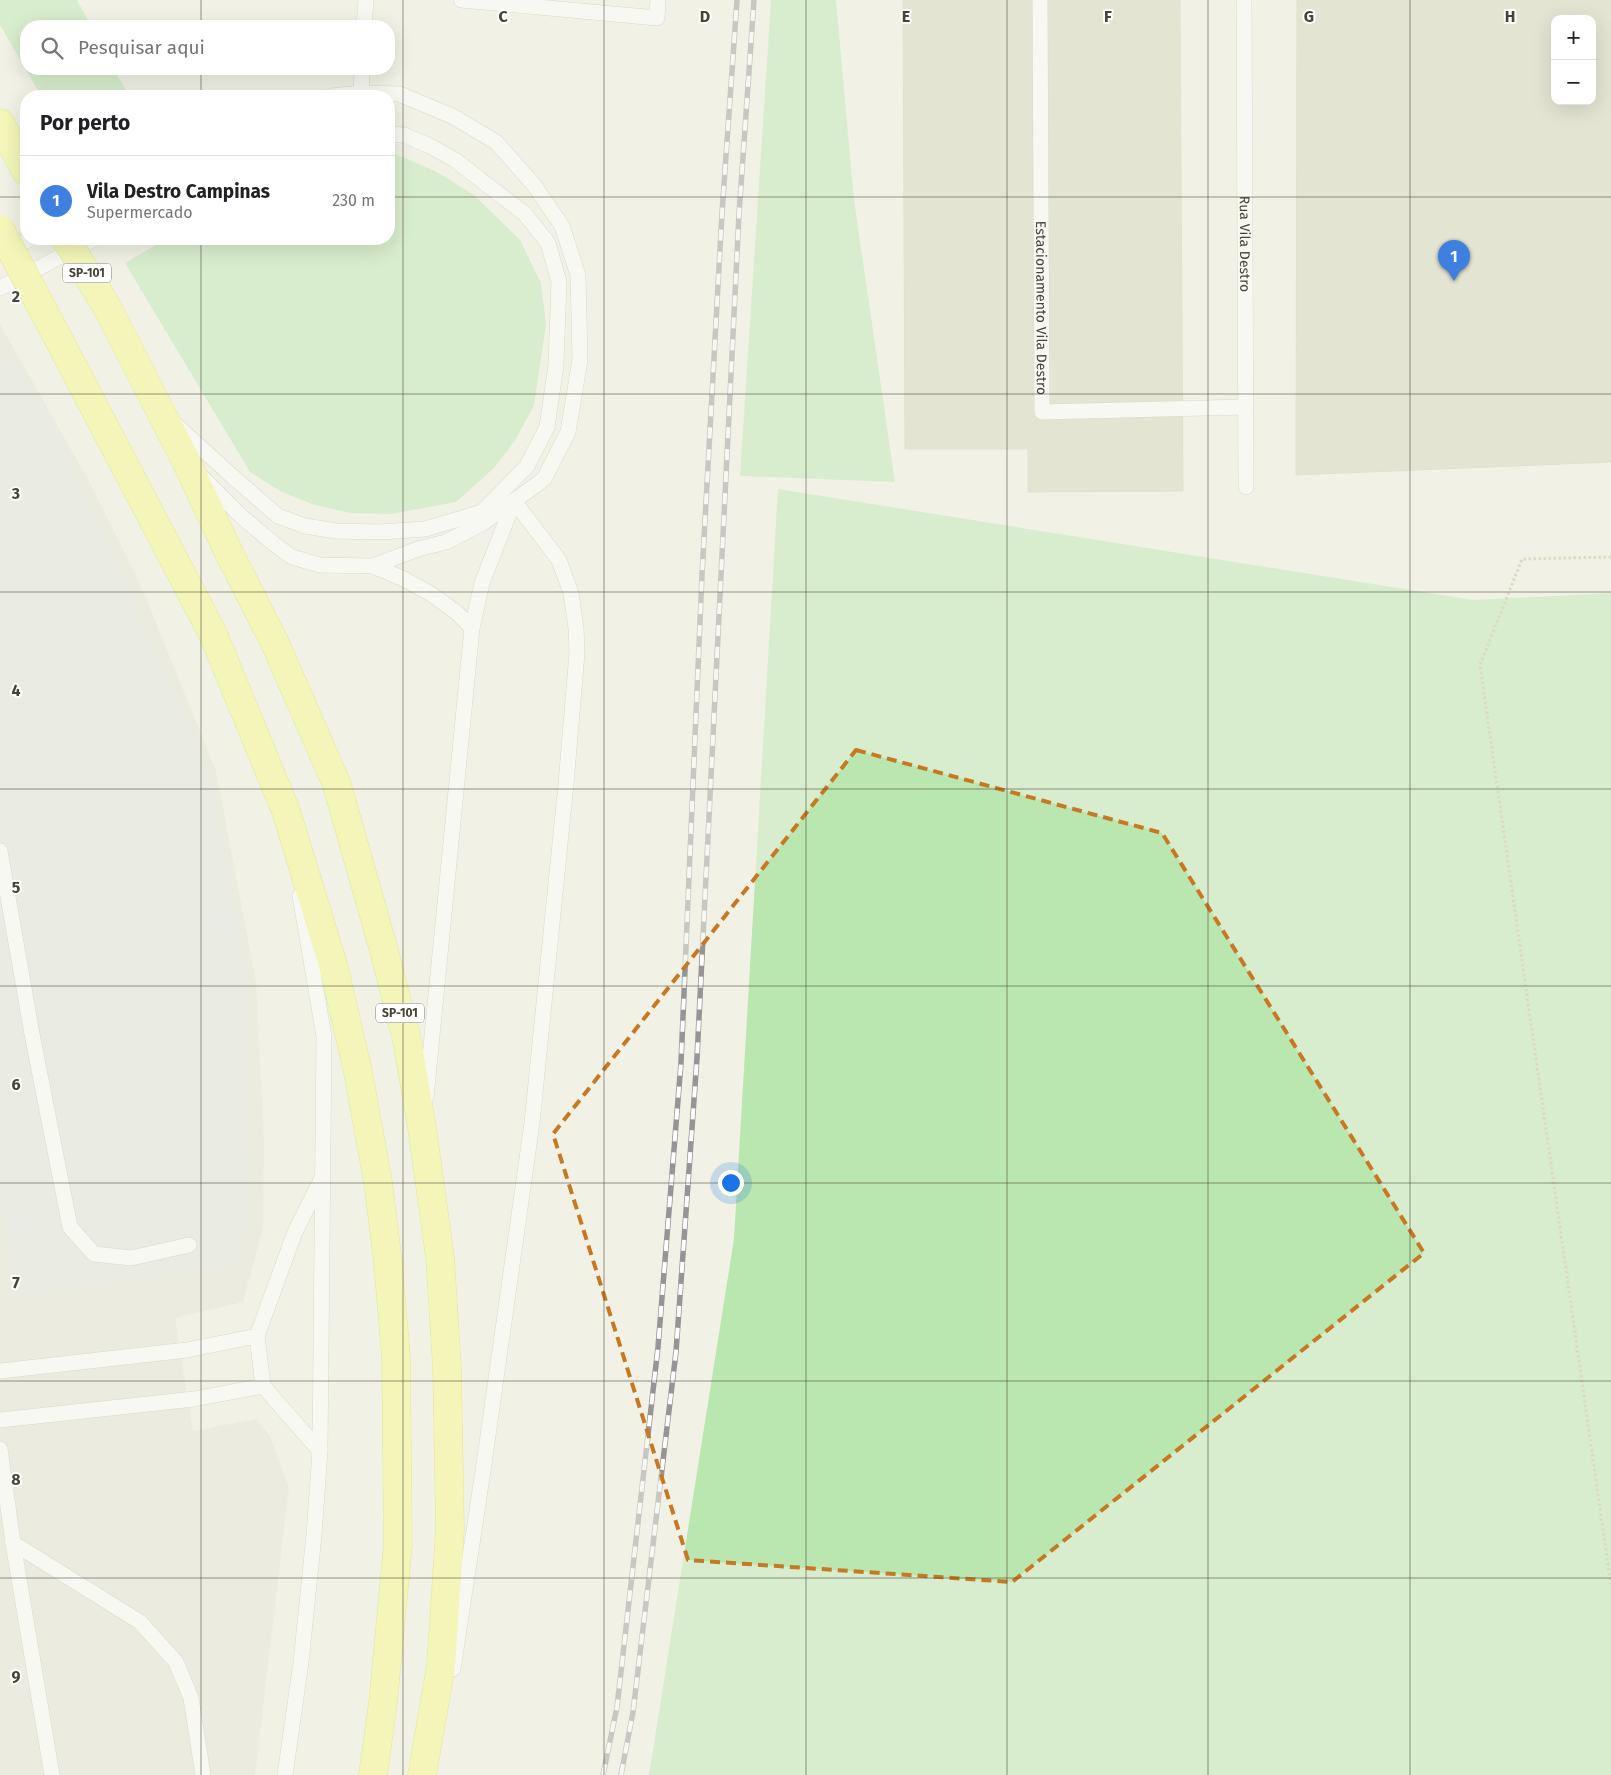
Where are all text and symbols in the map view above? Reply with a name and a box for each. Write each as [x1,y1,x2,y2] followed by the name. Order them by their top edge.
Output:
[498,7,508,26] text: C
[700,7,710,26] text: D
[902,7,910,26] text: E
[1104,7,1112,26] text: F
[1304,7,1314,26] text: G
[1505,7,1515,26] text: H
[1551,15,1596,105] map controls
[1551,15,1596,60] button: +
[20,20,395,75] search box
[38,34,66,62] icon: search
[78,36,205,59] text: Pesquisar aqui
[1551,60,1596,105] button: −
[40,110,130,136] text: Por perto
[87,180,270,203] text: Vila Destro Campinas
[52,191,60,210] text: 1
[332,191,375,210] text: 230 m
[1236,196,1253,292] street label: Rua Vila Destro
[87,203,193,222] text: Supermercado
[1032,221,1050,395] street label: Estacionamento Vila Destro
[1438,240,1470,281] pin: 1
[63,264,111,282] road number: SP-101
[12,287,20,306] text: 2
[11,484,20,503] text: 3
[11,681,21,700] text: 4
[12,878,21,897] text: 5
[376,1004,424,1022] road number: SP-101
[11,1075,21,1094] text: 6
[718,1170,744,1196] your location
[12,1273,20,1292] text: 7
[11,1470,21,1489] text: 8
[12,1667,21,1686] text: 9

